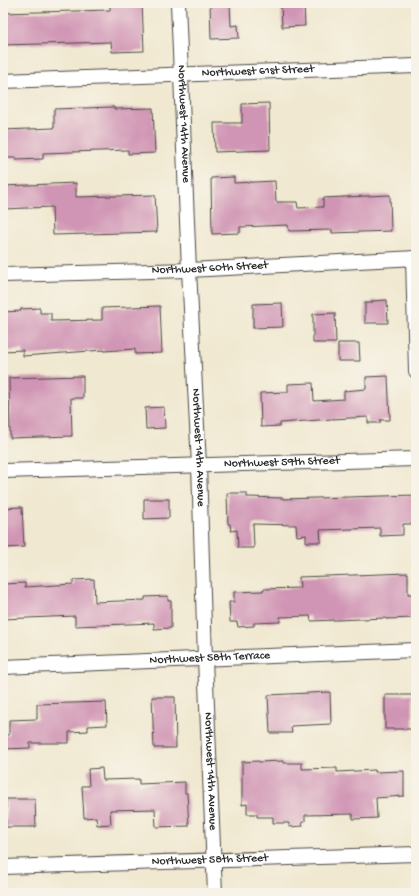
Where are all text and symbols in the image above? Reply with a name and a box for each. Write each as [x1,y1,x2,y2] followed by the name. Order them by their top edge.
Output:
[201,63,315,81] street label: Northwest 61st Street
[174,65,192,184] street label: Northwest 14th Avenue
[151,259,270,278] street label: Northwest 60th Street
[188,388,207,508] street label: Northwest 14th Avenue
[224,454,341,472] street label: Northwest 59th Street
[149,649,271,668] street label: Northwest 58th Terrace
[200,712,219,831] street label: Northwest 14th Avenue
[151,852,269,869] street label: Northwest 58th Street

